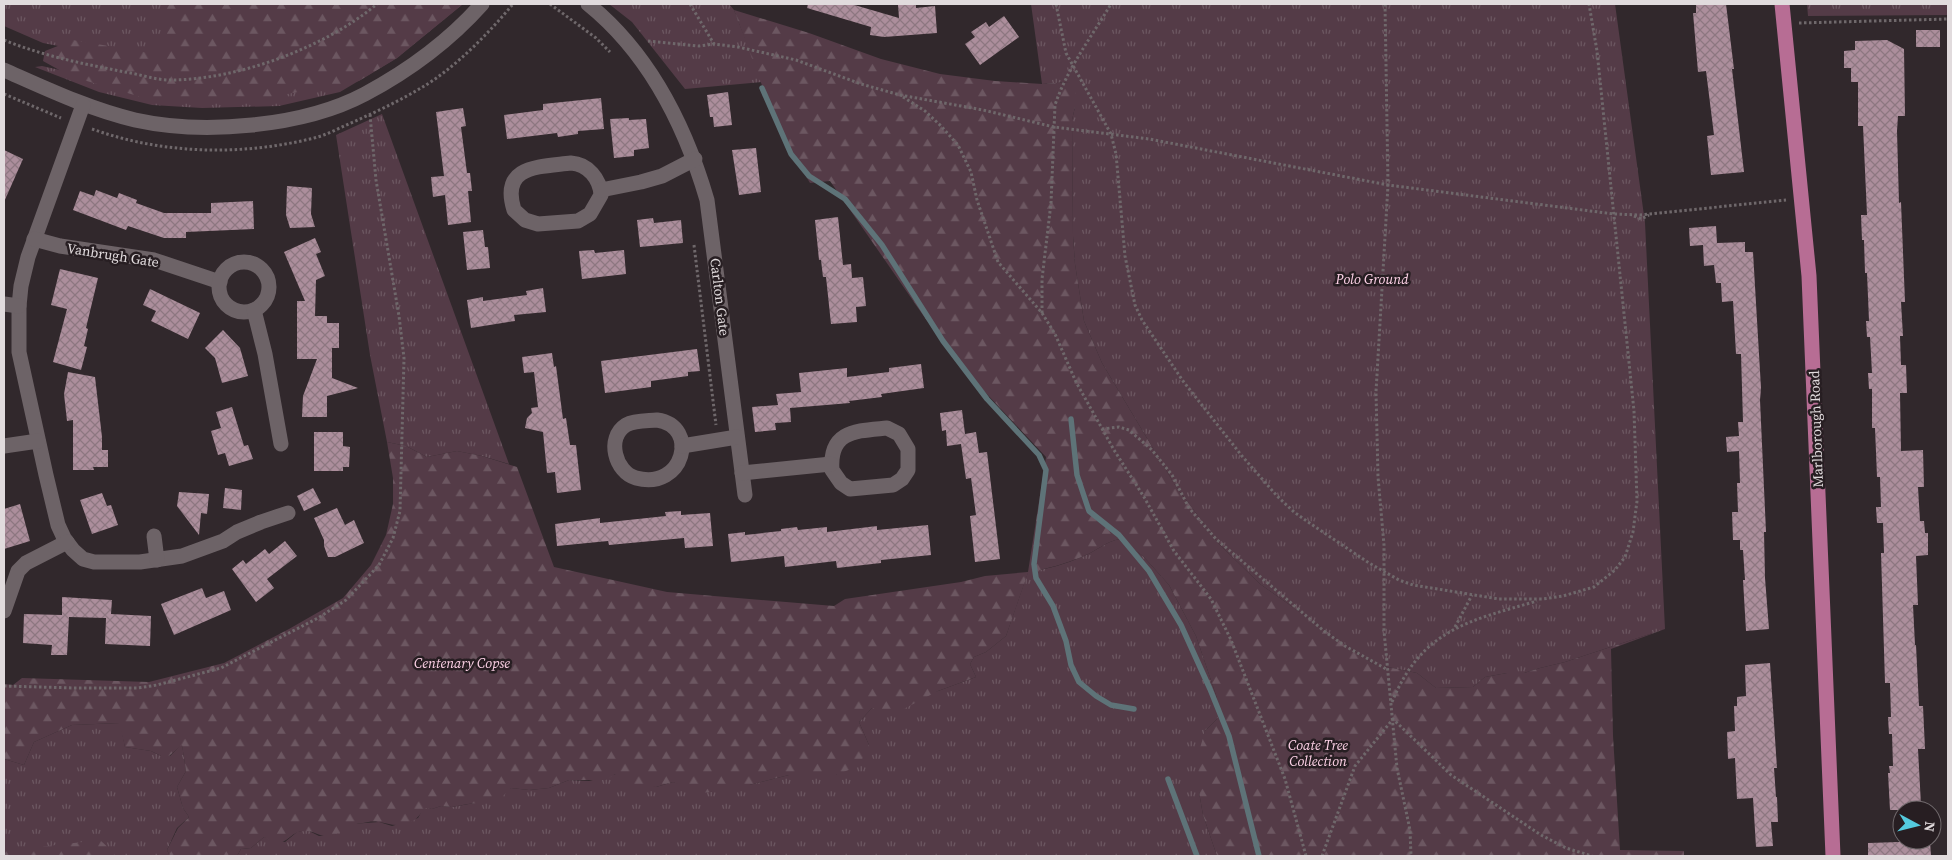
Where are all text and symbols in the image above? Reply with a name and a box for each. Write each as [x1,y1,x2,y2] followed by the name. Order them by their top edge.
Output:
[65,238,161,272] street label: Vanbrugh Gate
[705,257,735,337] street label: Carlton Gate
[1335,269,1409,289] park label: Polo Ground
[1804,370,1828,488] street label: Marlborough Road
[414,653,510,673] park label: Centenary Copse
[1288,735,1348,771] park label: Coate Tree Collection
[1892,800,1942,850] north arrow
[1919,820,1940,833] text: N

